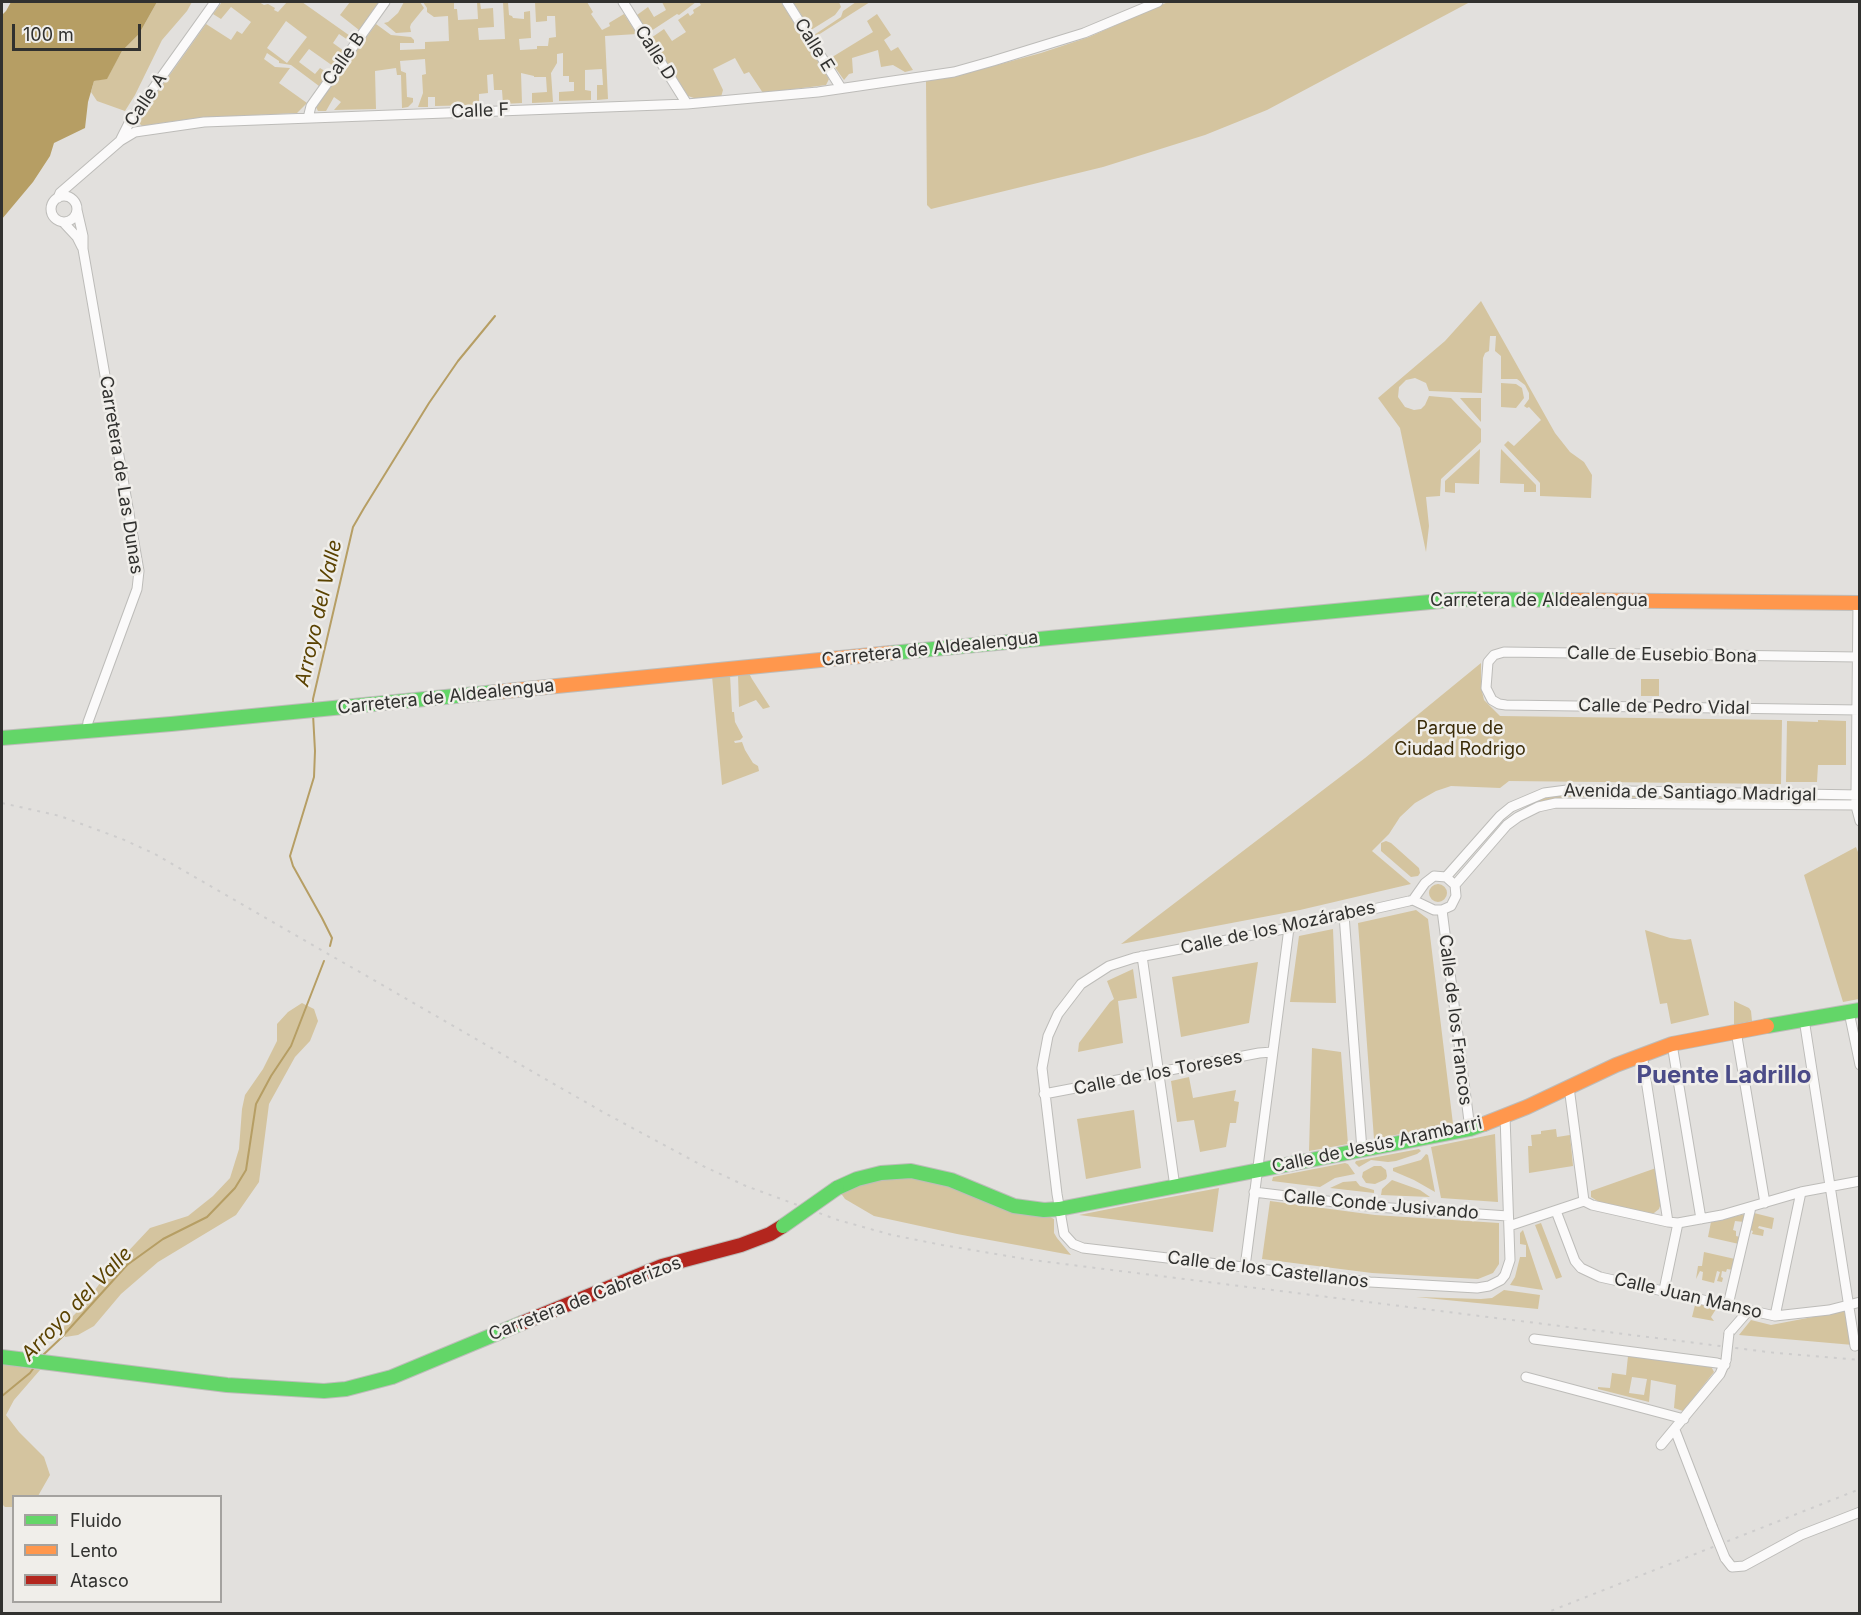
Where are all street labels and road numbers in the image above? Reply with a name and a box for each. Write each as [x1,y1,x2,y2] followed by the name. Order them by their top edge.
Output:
[789,15,839,75] street label: Calle E
[630,22,680,84] street label: Calle D
[318,29,370,89] street label: Calle B
[120,69,172,131] street label: Calle A
[451,99,509,123] street label: Calle F
[95,374,147,576] street label: Carretera de Las Dunas
[1430,590,1648,612] street label: Carretera de Aldealengua
[821,627,1039,671] street label: Carretera de Aldealengua
[1567,643,1757,667] street label: Calle de Eusebio Bona
[337,675,555,719] street label: Carretera de Aldealengua
[1578,695,1750,719] street label: Calle de Pedro Vidal
[1563,780,1817,806] street label: Avenida de Santiago Madrigal
[1179,897,1377,959] street label: Calle de los Mozárabes
[1434,933,1476,1107] street label: Calle de los Francos
[1072,1046,1244,1100] street label: Calle de los Toreses
[1270,1112,1484,1178] street label: Calle de Jesús Arambarri
[1282,1186,1480,1224] street label: Calle Conde Jusivando
[1166,1247,1370,1293] street label: Calle de los Castellanos
[486,1252,684,1346] street label: Carretera de Cabrerizos
[1612,1268,1764,1324] street label: Calle Juan Manso

